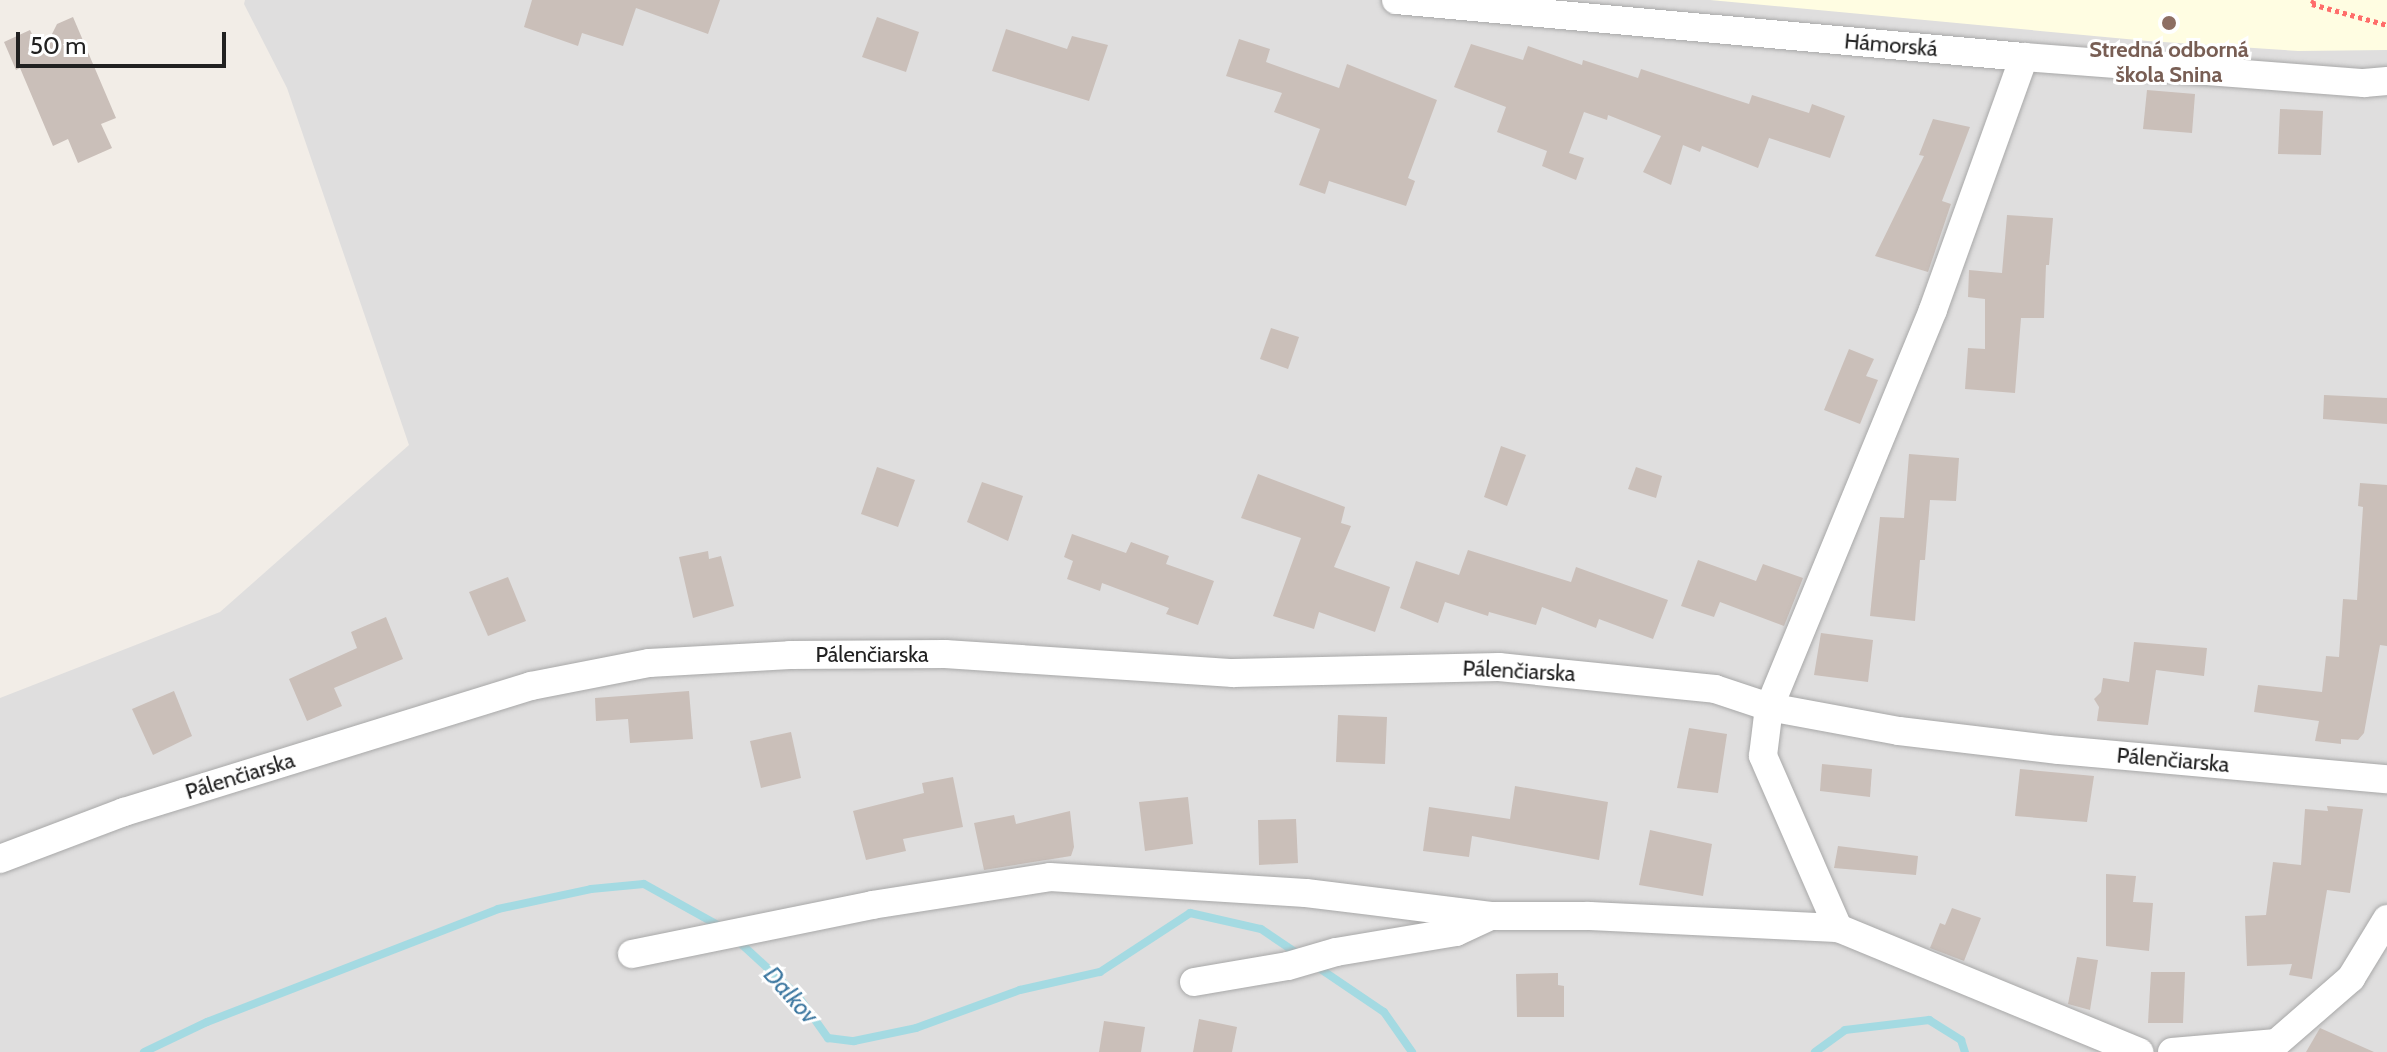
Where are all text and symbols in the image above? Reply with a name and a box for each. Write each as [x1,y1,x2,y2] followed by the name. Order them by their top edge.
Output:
[2160,14,2178,32] marker: Stredná odborná škola Snina
[20,16,230,66] scale bar
[1843,28,1939,62] street label: Hámorská
[30,31,86,60] text: 50 m
[2089,36,2249,88] place label: Stredná odborná škola Snina
[815,642,929,668] street label: Pálenčiarska
[1462,655,1576,687] street label: Pálenčiarska
[2116,742,2230,778] street label: Pálenčiarska
[182,747,298,805] street label: Pálenčiarska
[758,960,824,1030] water label: Dalkov

